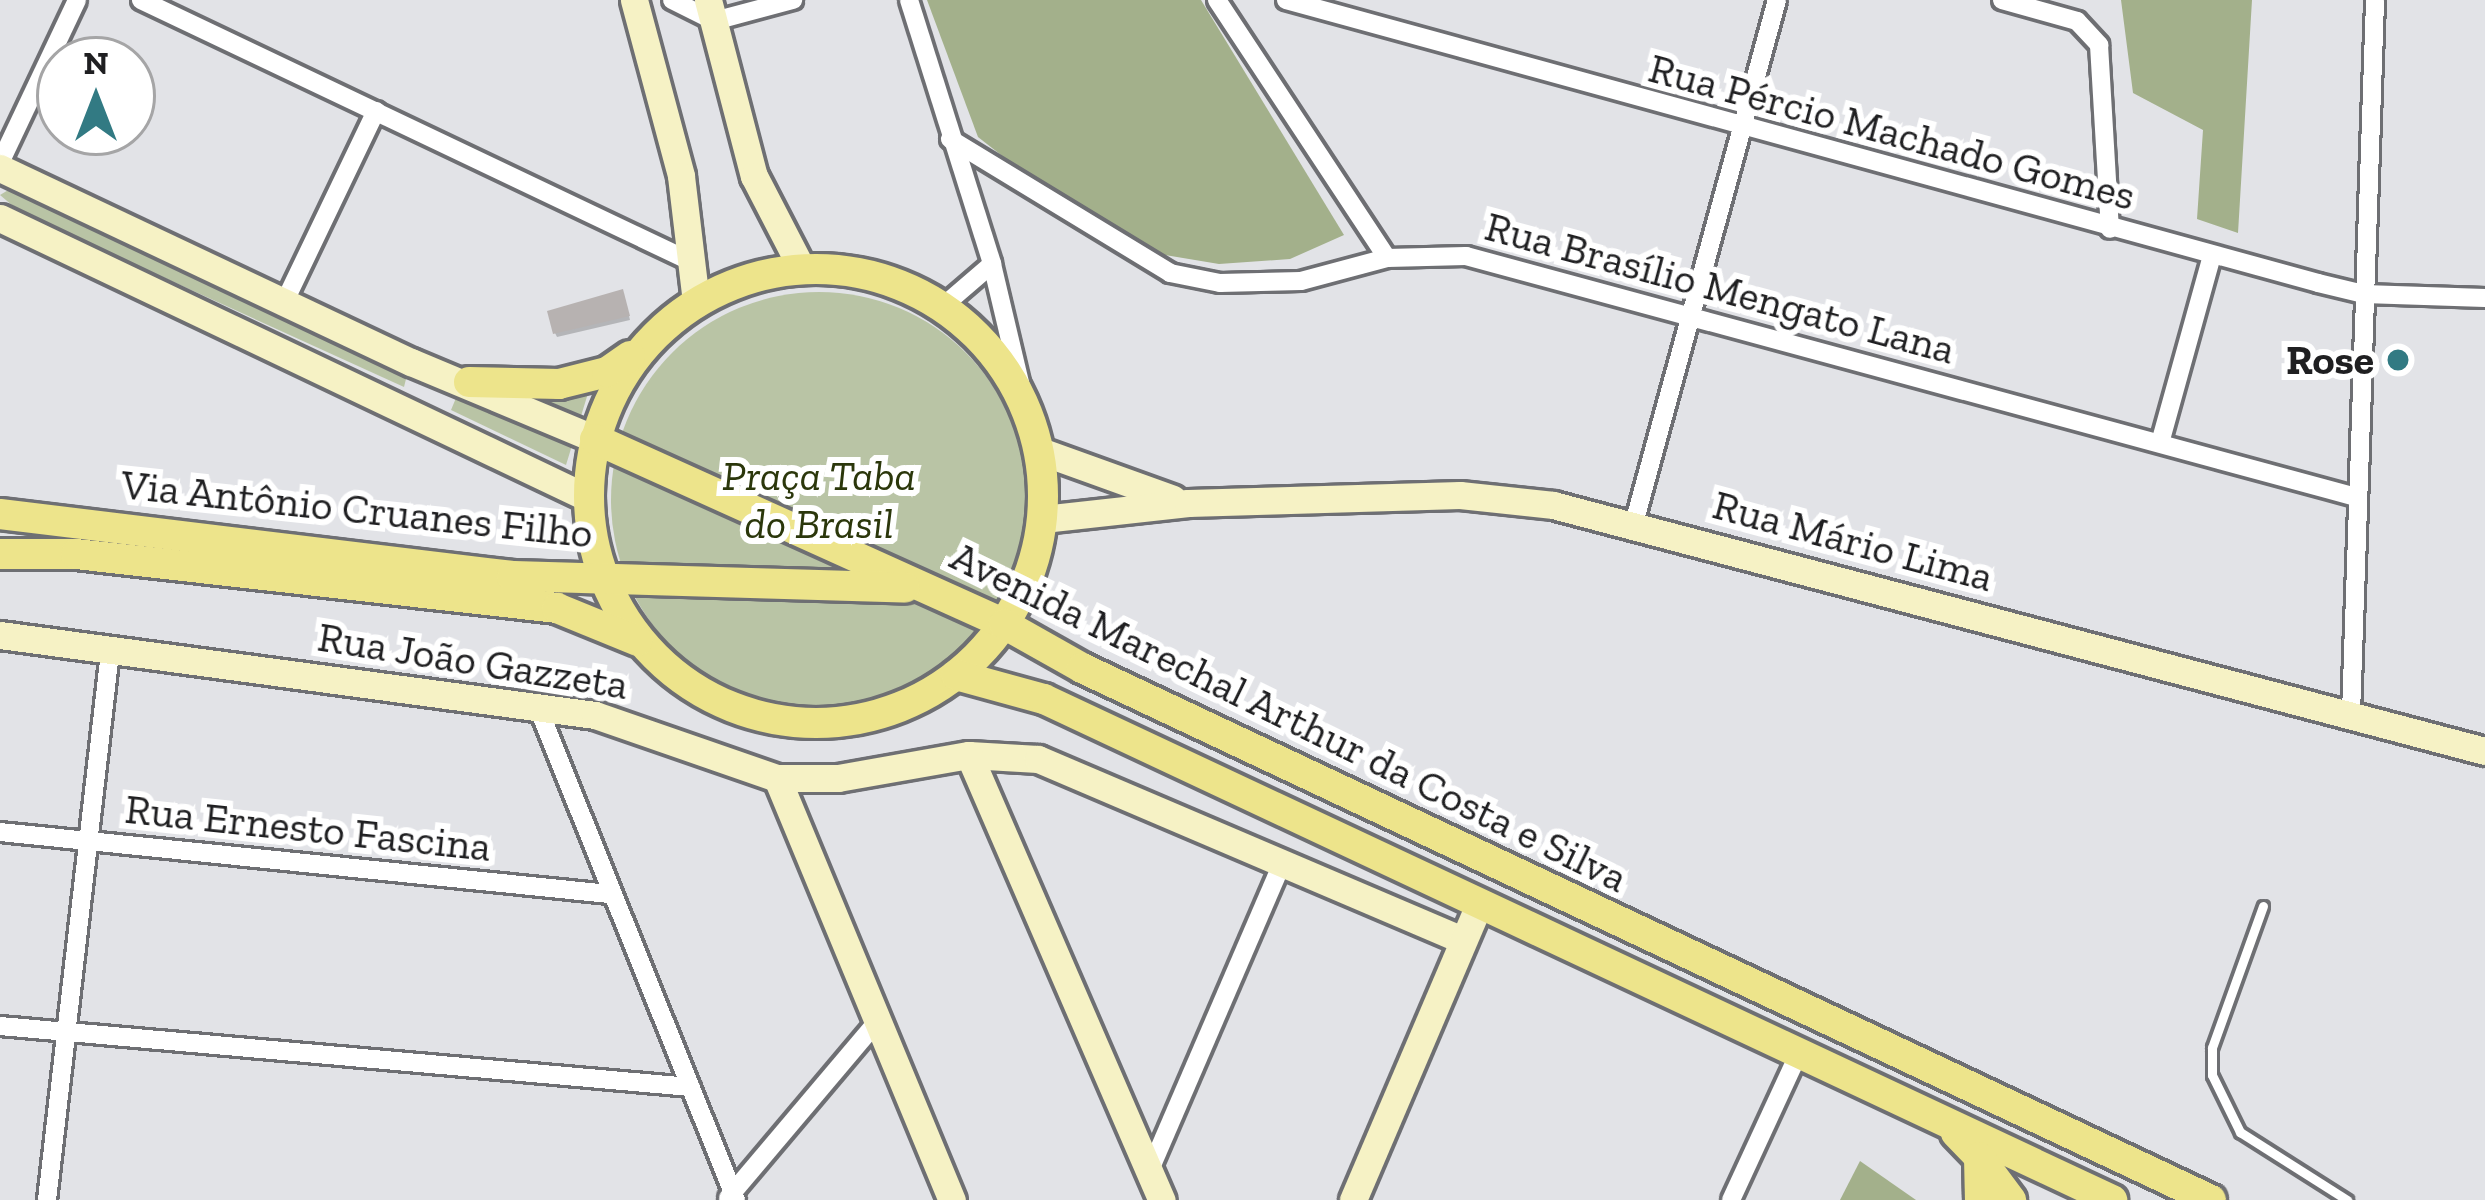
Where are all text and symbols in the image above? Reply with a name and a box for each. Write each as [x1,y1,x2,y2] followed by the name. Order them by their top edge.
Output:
[36,36,156,156] north arrow
[83,43,109,82] text: N
[1643,43,2141,221] street label: Rua Pércio Machado Gomes
[1480,201,1960,375] street label: Rua Brasílio Mengato Lana
[2286,335,2374,385] place label: Rose
[2385,347,2411,373] marker: Rose
[722,451,916,550] park label: Praça Taba do Brasil
[118,459,596,559] street label: Via Antônio Cruanes Filho
[1707,479,1999,603] street label: Rua Mário Lima
[942,530,1636,904] street label: Avenida Marechal Arthur da Costa e Silva
[314,612,632,710] street label: Rua João Gazzeta
[123,784,493,872] street label: Rua Ernesto Fascina

